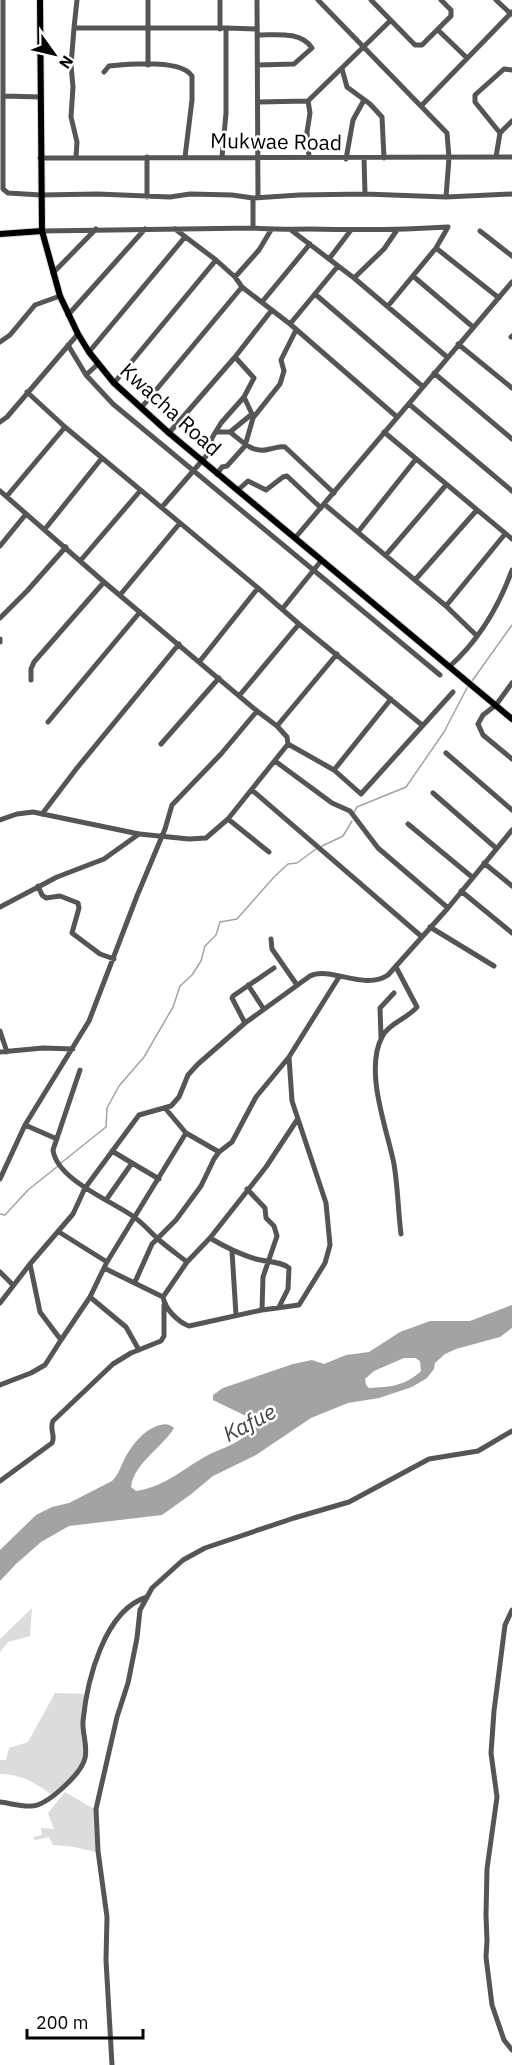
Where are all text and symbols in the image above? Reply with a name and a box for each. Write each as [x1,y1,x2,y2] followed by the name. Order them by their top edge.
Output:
[24,24,84,84] north arrow
[55,52,78,73] text: N
[210,126,342,156] street label: Mukwae Road
[114,356,228,462] street label: Kwacha Road
[218,1396,280,1448] water label: Kafue
[27,2002,142,2040] scale bar
[36,2011,88,2034] text: 200 m

